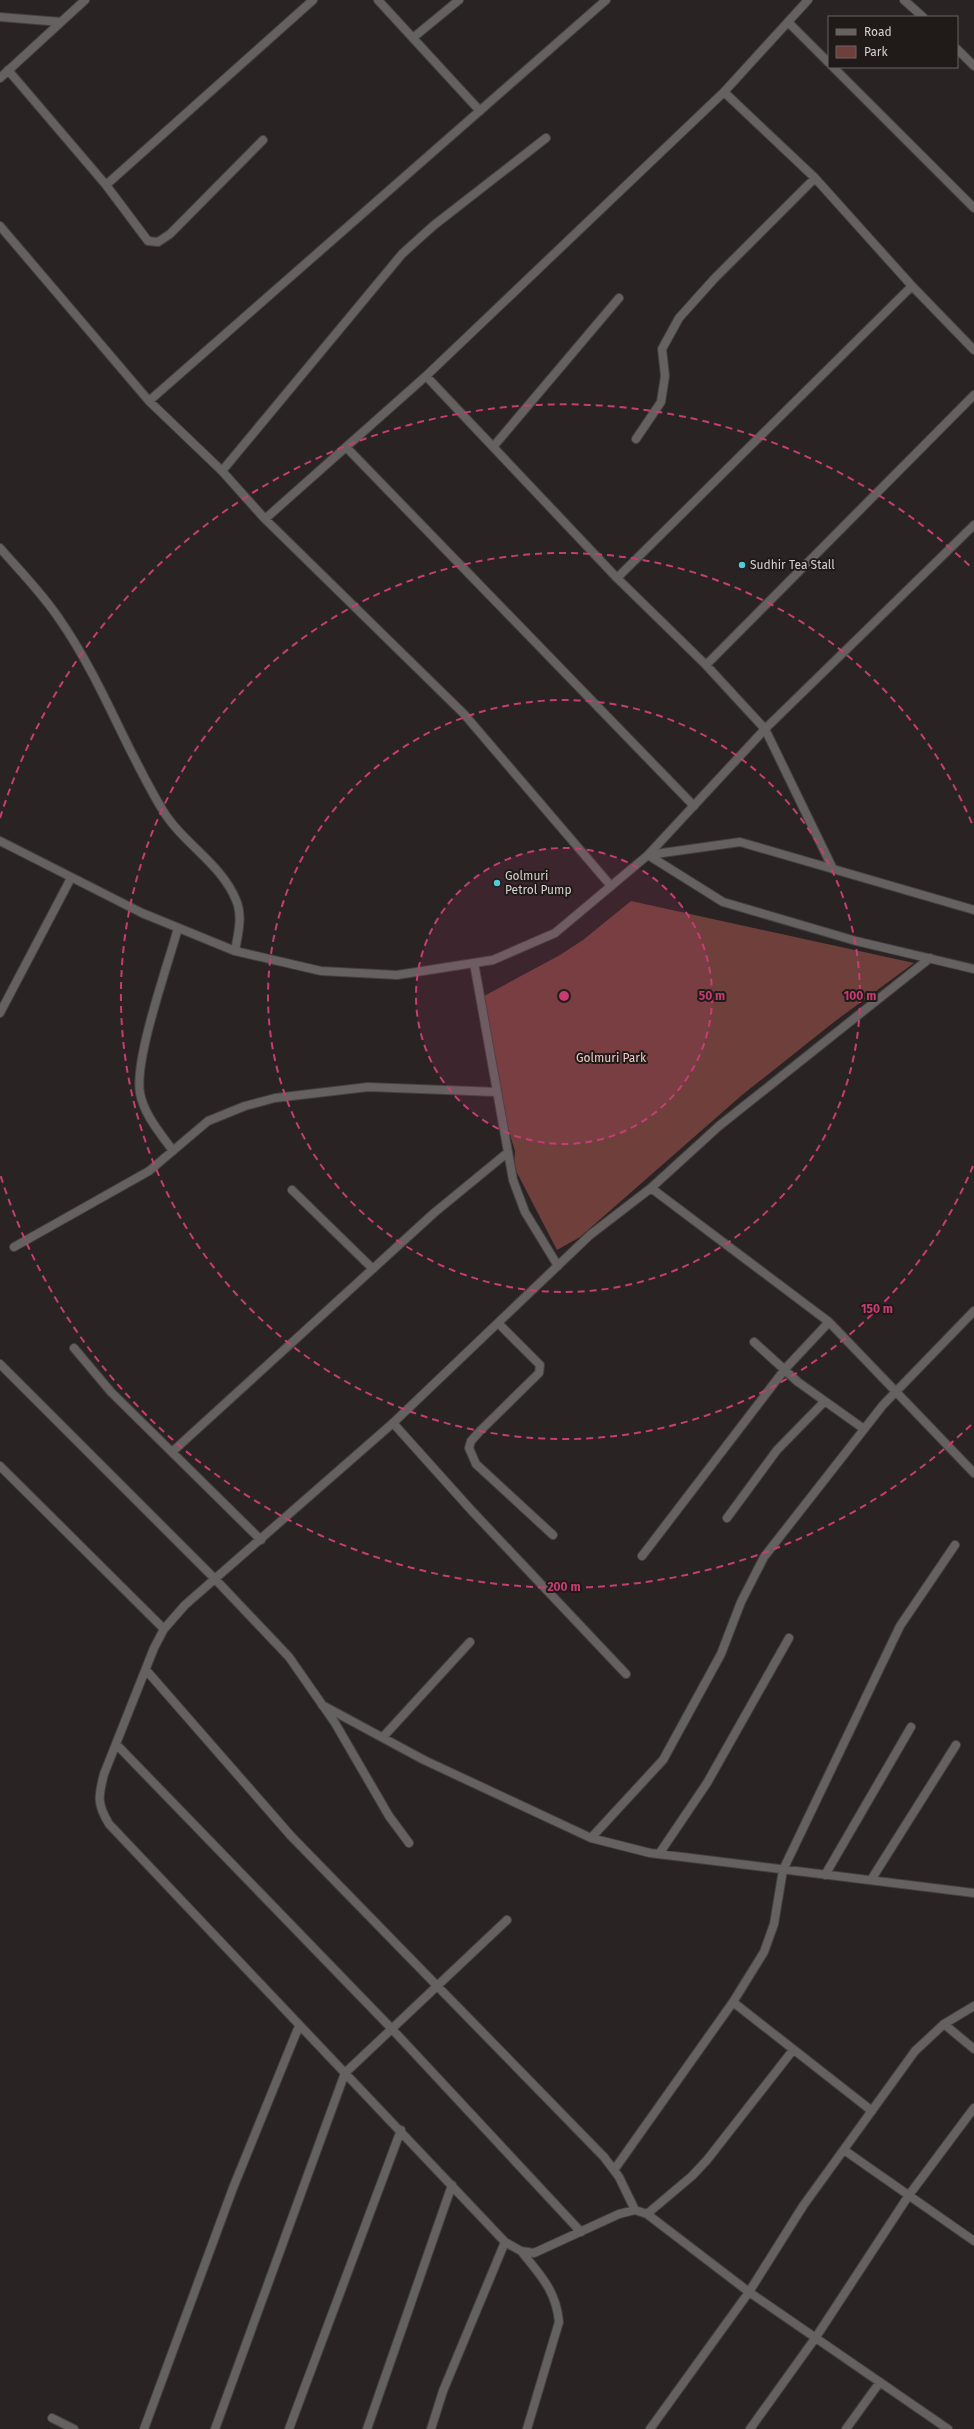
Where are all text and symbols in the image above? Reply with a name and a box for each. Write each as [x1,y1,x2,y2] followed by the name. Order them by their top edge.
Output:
[828,16,958,68] legend
[864,25,892,39] text: Road
[864,45,888,59] text: Park
[750,558,835,572] place label: Sudhir Tea Stall
[737,560,747,570] marker: Sudhir Tea Stall
[505,869,572,897] place label: Golmuri Petrol Pump
[492,878,502,888] marker: Golmuri Petrol Pump
[557,989,571,1003] centre of rings
[699,989,725,1003] text: 50 m
[844,989,876,1003] text: 100 m
[576,1051,647,1065] park label: Golmuri Park
[861,1302,893,1316] text: 150 m
[547,1580,581,1594] text: 200 m

